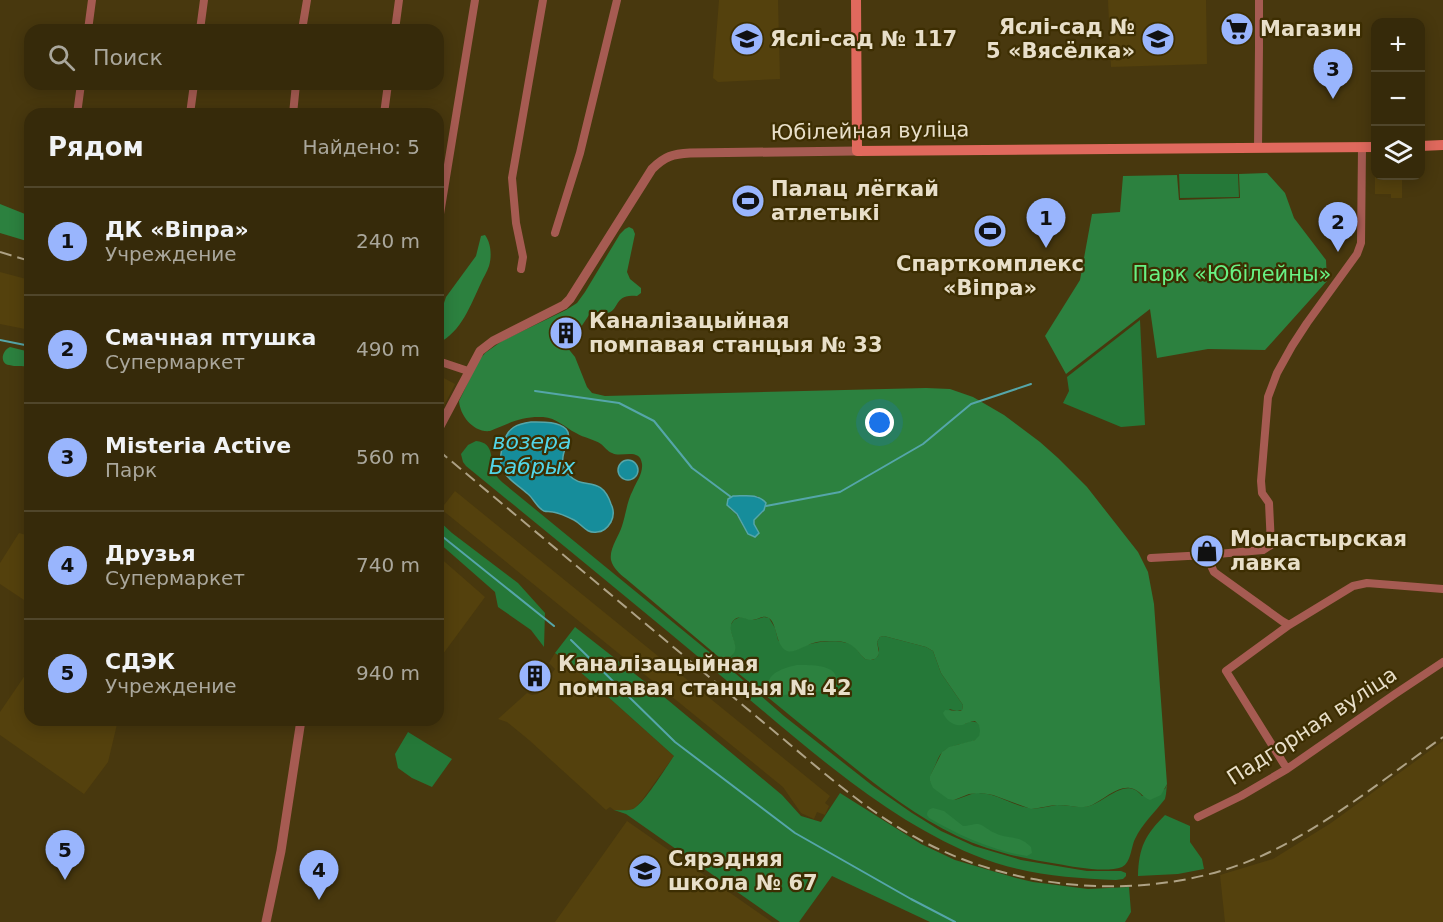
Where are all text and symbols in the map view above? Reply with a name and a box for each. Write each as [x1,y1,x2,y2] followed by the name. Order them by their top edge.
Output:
[1219,11,1255,47] supermarket icon: Магазин
[986,15,1135,63] place label: Яслі-сад № 5 «Вясёлка»
[1260,17,1362,41] place label: Магазин
[1371,18,1425,180] map controls
[1371,18,1425,72] button: +
[729,21,765,57] school or university icon: Яслі-сад № 117
[1140,21,1176,57] school or university icon: Яслі-сад № 5 «Вясёлка»
[24,24,444,90] search box
[770,27,957,51] place label: Яслі-сад № 117
[45,41,78,74] icon: search
[93,45,163,70] text: Поиск
[1314,50,1352,99] pin: 3
[1371,72,1425,126] button: −
[771,117,969,145] street label: Юбілейная вуліца
[1371,126,1425,180] button: layers
[48,132,144,162] text: Рядом
[302,135,420,159] text: Найдено: 5
[771,177,939,225] place label: Палац лёгкай атлетыкі
[730,183,766,219] sports icon: Палац лёгкай атлетыкі
[1026,198,1066,248] pin: 1
[1318,202,1358,252] pin: 2
[972,213,1008,249] sports icon: Спарткомплекс «Віпра»
[105,217,249,242] text: ДК «Віпра»
[61,229,74,253] text: 1
[356,229,420,253] text: 240 m
[105,242,237,266] text: Учреждение
[896,252,1084,300] place label: Спарткомплекс «Віпра»
[1133,262,1331,286] park label: Парк «Юбілейны»
[589,309,883,357] place label: Каналізацыйная помпавая станцыя № 33
[548,315,584,351] building icon: Каналізацыйная помпавая станцыя № 33
[105,325,316,350] text: Смачная птушка
[61,337,74,361] text: 2
[356,337,420,361] text: 490 m
[105,350,245,374] text: Супермаркет
[865,408,894,437] your location
[489,429,576,479] water label: возера Бабрых
[105,433,291,458] text: Misteria Active
[61,445,74,469] text: 3
[356,445,420,469] text: 560 m
[105,458,157,482] text: Парк
[1230,527,1407,575] place label: Монастырская лавка
[1189,533,1225,569] shop icon: Монастырская лавка
[105,541,196,566] text: Друзья
[61,553,74,577] text: 4
[356,553,420,577] text: 740 m
[105,566,245,590] text: Супермаркет
[105,649,175,674] text: СДЭК
[558,652,852,700] place label: Каналізацыйная помпавая станцыя № 42
[517,658,553,694] building icon: Каналізацыйная помпавая станцыя № 42
[61,661,74,685] text: 5
[356,661,420,685] text: 940 m
[1223,662,1401,790] street label: Падгорная вуліца
[105,674,237,698] text: Учреждение
[46,830,84,880] pin: 5
[668,847,818,895] place label: Сярэдняя школа № 67
[300,850,338,900] pin: 4
[627,853,663,889] school or university icon: Сярэдняя школа № 67

